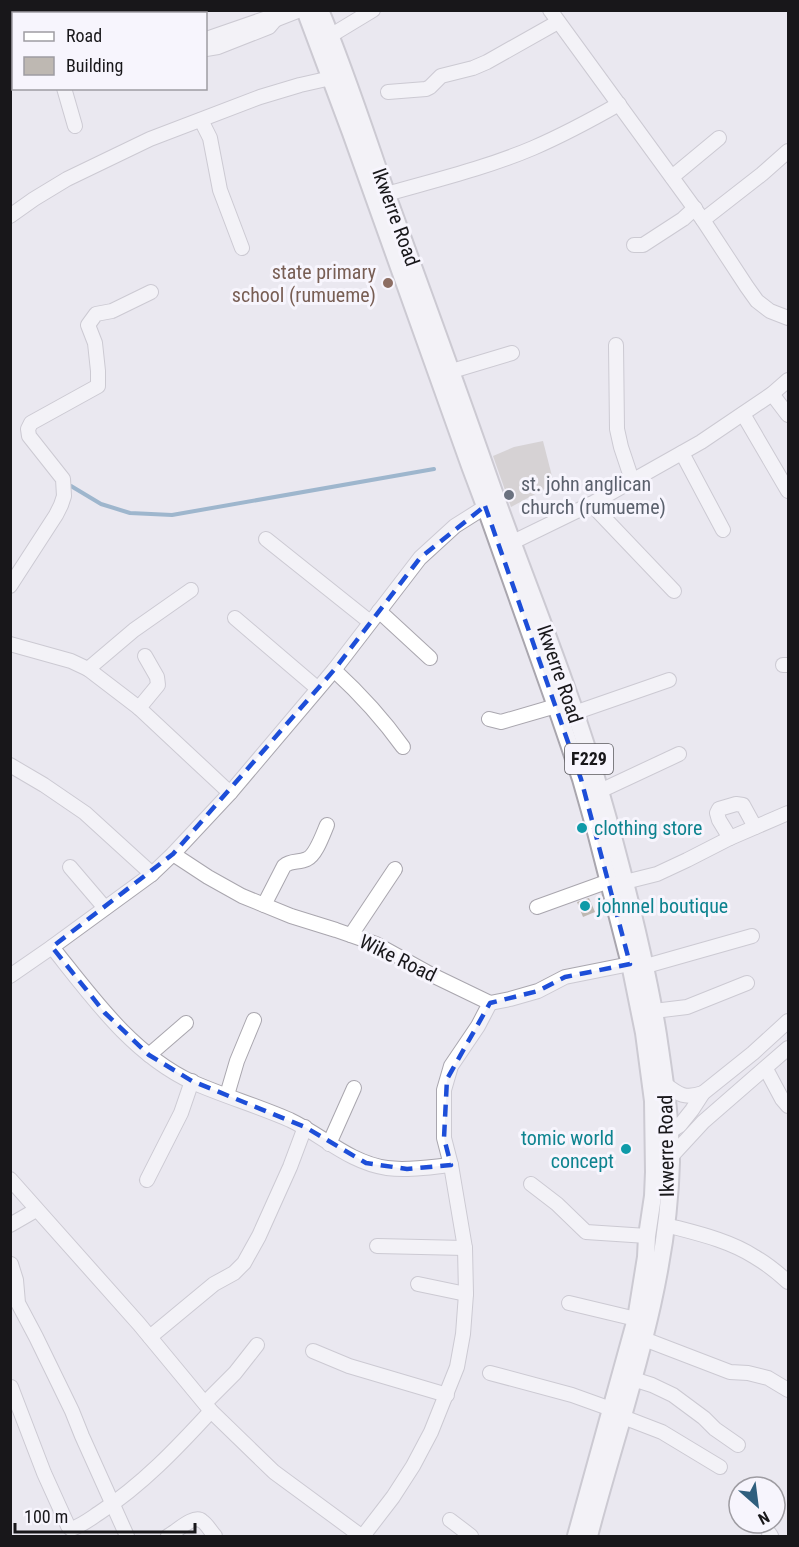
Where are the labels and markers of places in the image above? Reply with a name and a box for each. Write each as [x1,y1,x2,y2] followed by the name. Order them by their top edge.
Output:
[232,260,376,307] place label: state primary school (rumueme)
[381,276,395,290] marker: state primary school (rumueme)
[521,472,666,519] place label: st. john anglican church (rumueme)
[502,488,516,502] marker: st. john anglican church (rumueme)
[594,816,702,840] place label: clothing store
[575,821,589,835] marker: clothing store
[596,894,728,918] place label: johnnel boutique
[578,899,592,913] marker: johnnel boutique
[521,1126,614,1173] place label: tomic world concept
[619,1142,633,1156] marker: tomic world concept

